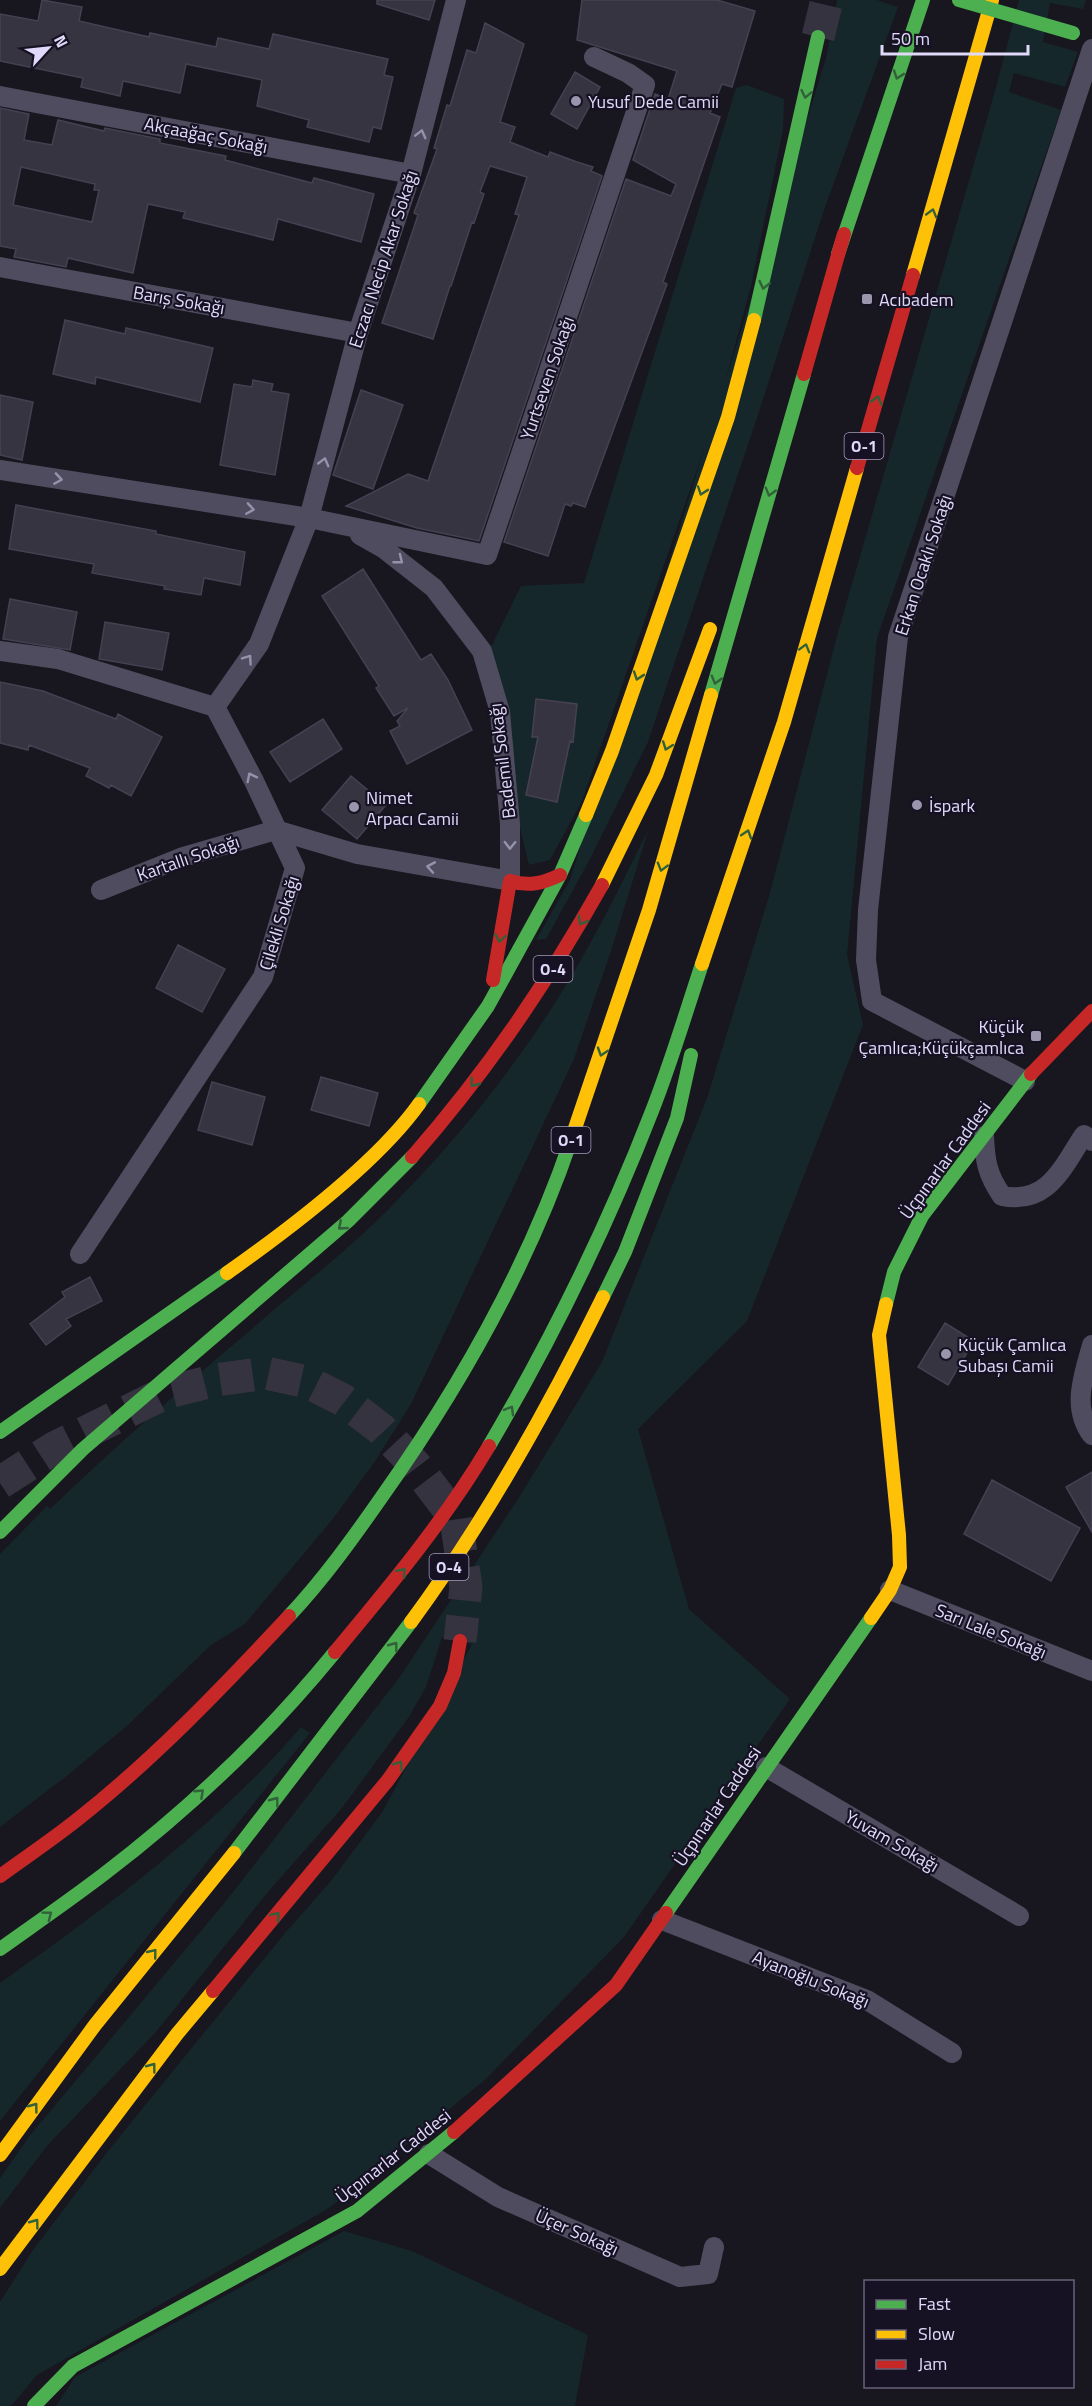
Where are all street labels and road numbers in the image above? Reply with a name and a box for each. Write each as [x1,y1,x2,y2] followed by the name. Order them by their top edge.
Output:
[142,110,270,160] street label: Akçaağaç Sokağı
[341,167,425,351] street label: Eczacı Necip Akar Sokağı
[131,279,227,321] street label: Barış Sokağı
[513,312,581,444] street label: Yurtseven Sokağı
[844,433,884,459] road number: O-1
[887,491,959,639] street label: Erkan Ocaklı Sokağı
[482,702,522,820] street label: Bademil Sokağı
[133,828,243,888] street label: Kartallı Sokağı
[252,872,306,974] street label: Çilekli Sokağı
[534,956,572,982] road number: O-4
[893,1095,997,1225] street label: Üçpınarlar Caddesi
[552,1127,590,1153] road number: O-1
[430,1554,468,1580] road number: O-4
[931,1596,1051,1666] street label: Sarı Lale Sokağı
[667,1740,767,1872] street label: Üçpınarlar Caddesi
[840,1803,944,1879] street label: Yuvam Sokağı
[748,1943,874,2015] street label: Ayanoğlu Sokağı
[329,2102,457,2210] street label: Üçpınarlar Caddesi
[531,2202,623,2262] street label: Üçer Sokağı

